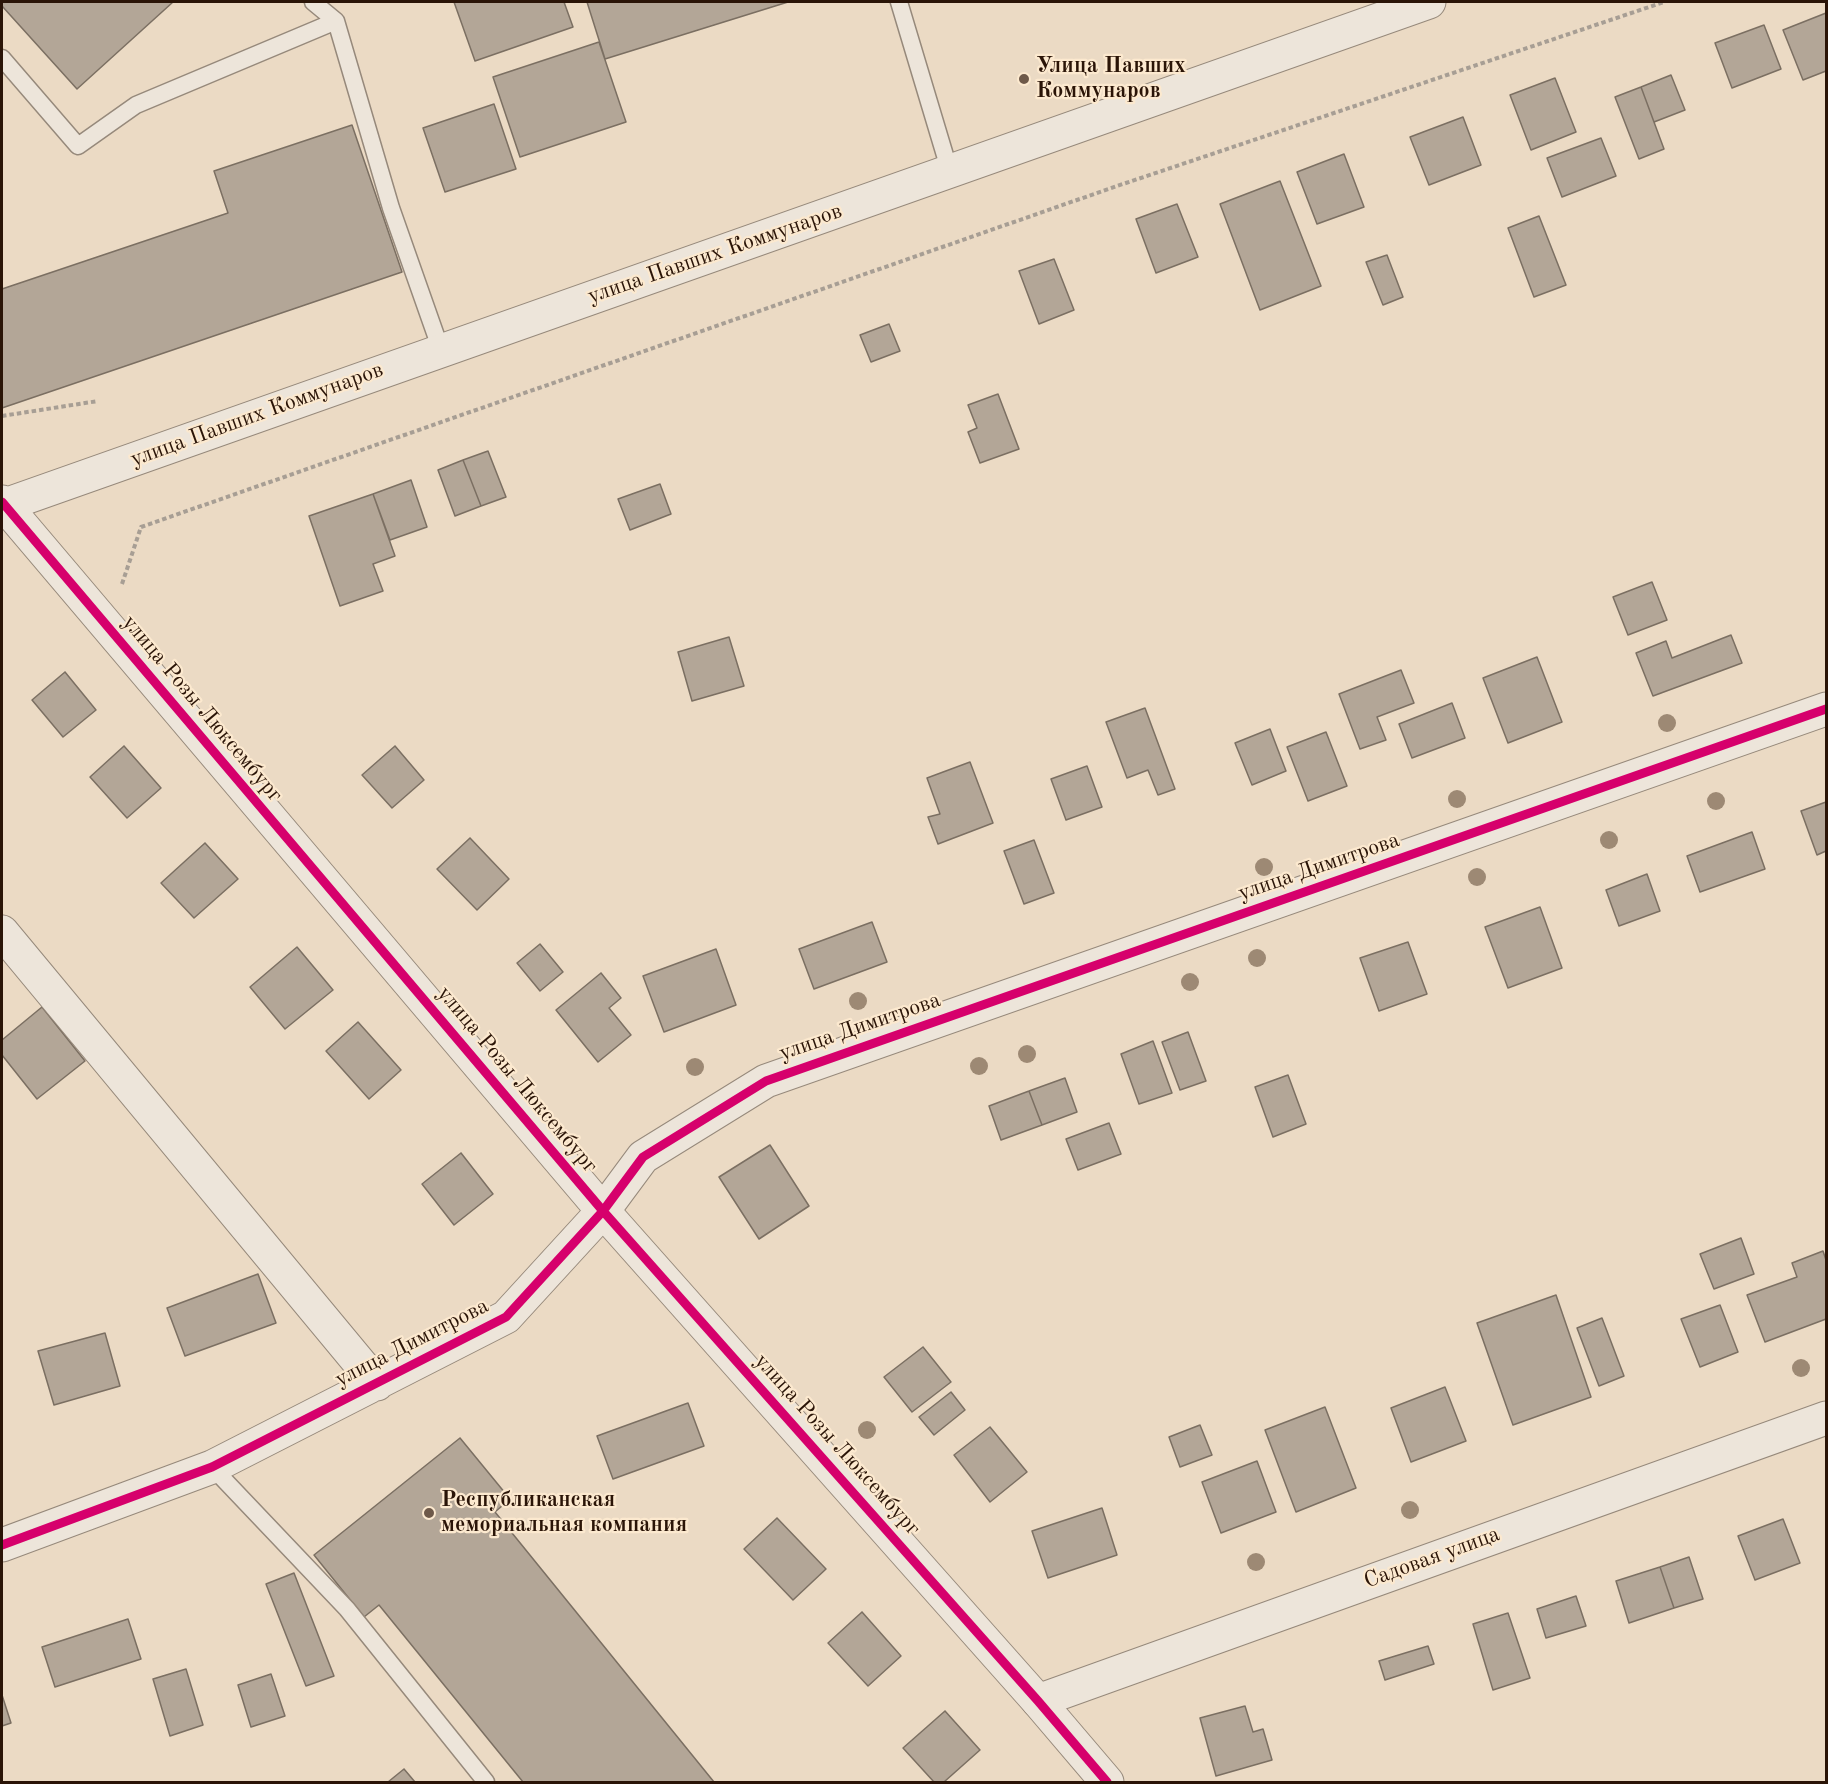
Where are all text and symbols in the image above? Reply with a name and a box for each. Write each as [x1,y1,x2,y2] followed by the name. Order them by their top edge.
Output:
[1036,53,1186,104] place label: Улица Павших Коммунаров
[1017,72,1031,86] marker: Улица Павших Коммунаров
[584,198,846,310] street label: улица Павших Коммунаров
[127,357,387,473] street label: улица Павших Коммунаров
[116,610,288,808] street label: улица Розы Люксембург
[1235,827,1403,907] street label: улица Димитрова
[431,981,603,1179] street label: улица Розы Люксембург
[776,987,944,1067] street label: улица Димитрова
[331,1293,493,1393] street label: улица Димитрова
[748,1348,926,1542] street label: улица Розы Люксембург
[441,1487,687,1538] place label: Республиканская мемориальная компания
[422,1506,436,1520] marker: Республиканская мемориальная компания
[1360,1521,1504,1595] street label: Садовая улица

